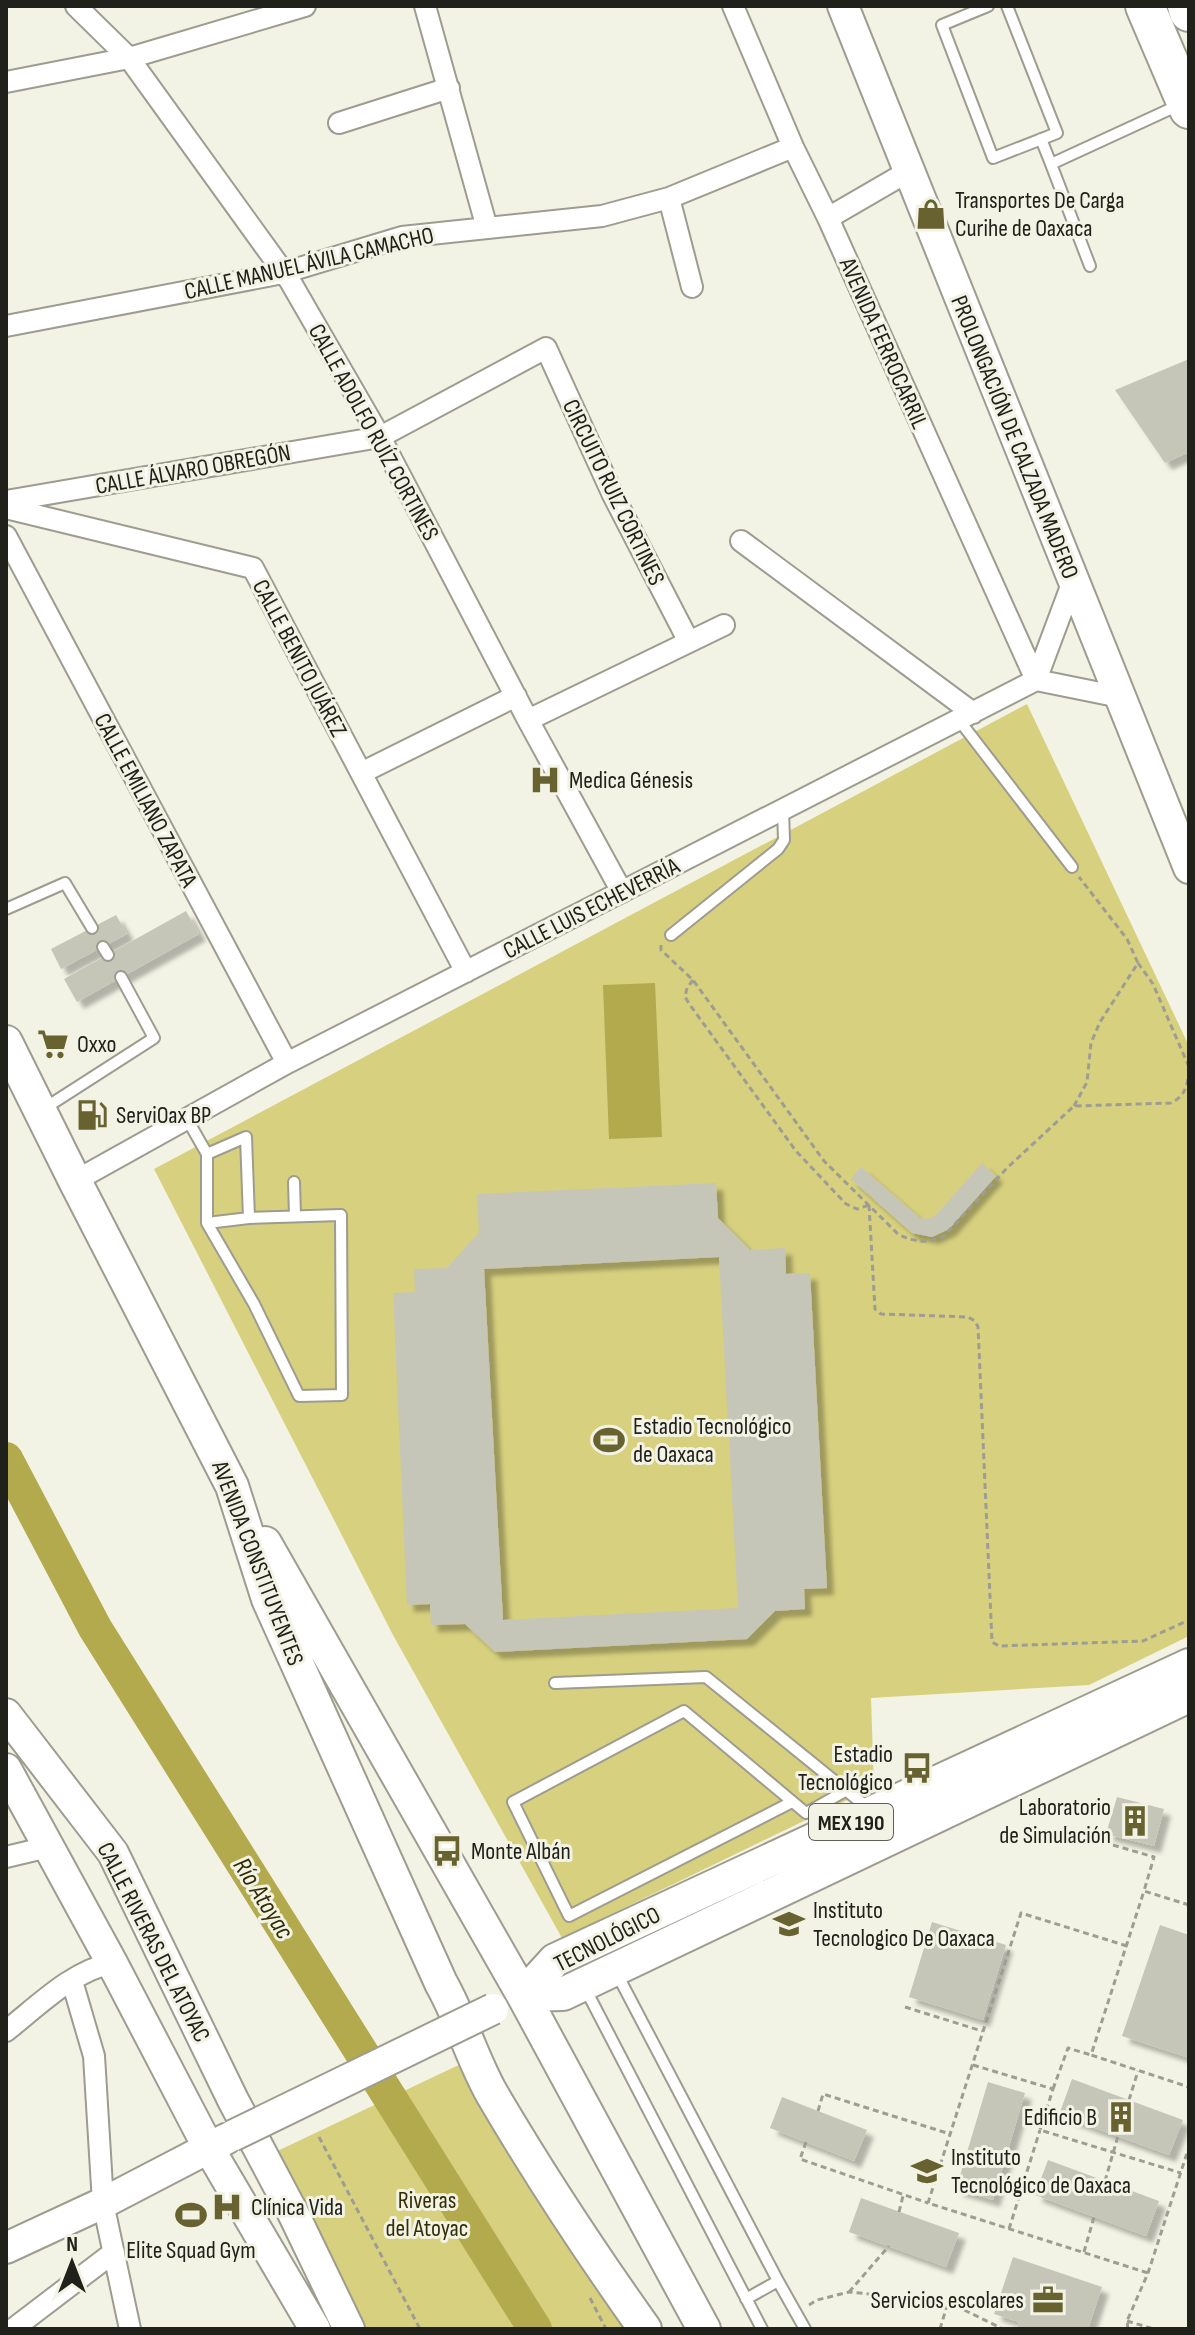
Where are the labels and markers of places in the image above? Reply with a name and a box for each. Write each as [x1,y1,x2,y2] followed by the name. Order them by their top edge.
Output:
[955,186,1124,243] place label: Transportes De Carga Curihe de Oaxaca
[914,197,948,231] shop icon: Transportes De Carga Curihe de Oaxaca
[528,763,562,797] hospital icon: Medica Génesis
[569,766,693,795] place label: Medica Génesis
[36,1027,70,1061] supermarket icon: Oxxo
[77,1030,116,1059] place label: Oxxo
[75,1098,109,1132] fuel station icon: ServiOax BP
[116,1101,211,1130] place label: ServiOax BP
[633,1412,792,1469] place label: Estadio Tecnológico de Oaxaca
[592,1423,626,1457] sports icon: Estadio Tecnológico de Oaxaca
[798,1740,893,1797] place label: Estadio Tecnológico
[900,1751,934,1785] bus stop icon: Estadio Tecnológico
[999,1793,1111,1850] place label: Laboratorio de Simulación
[1118,1804,1152,1838] building icon: Laboratorio de Simulación
[430,1834,464,1868] bus stop icon: Monte Albán
[471,1837,571,1866] place label: Monte Albán
[813,1896,995,1953] place label: Instituto Tecnologico De Oaxaca
[772,1907,806,1941] school or university icon: Instituto Tecnologico De Oaxaca
[1104,2100,1138,2134] building icon: Edificio B
[1024,2103,1097,2132] place label: Edificio B
[951,2143,1131,2200] place label: Instituto Tecnológico de Oaxaca
[910,2154,944,2188] school or university icon: Instituto Tecnológico de Oaxaca
[210,2190,244,2224] hospital icon: Clínica Vida
[251,2193,343,2222] place label: Clínica Vida
[174,2198,208,2232] sports icon: Elite Squad Gym
[126,2236,256,2265] place label: Elite Squad Gym
[1031,2283,1065,2317] office icon: Servicios escolares
[871,2286,1024,2315] place label: Servicios escolares

